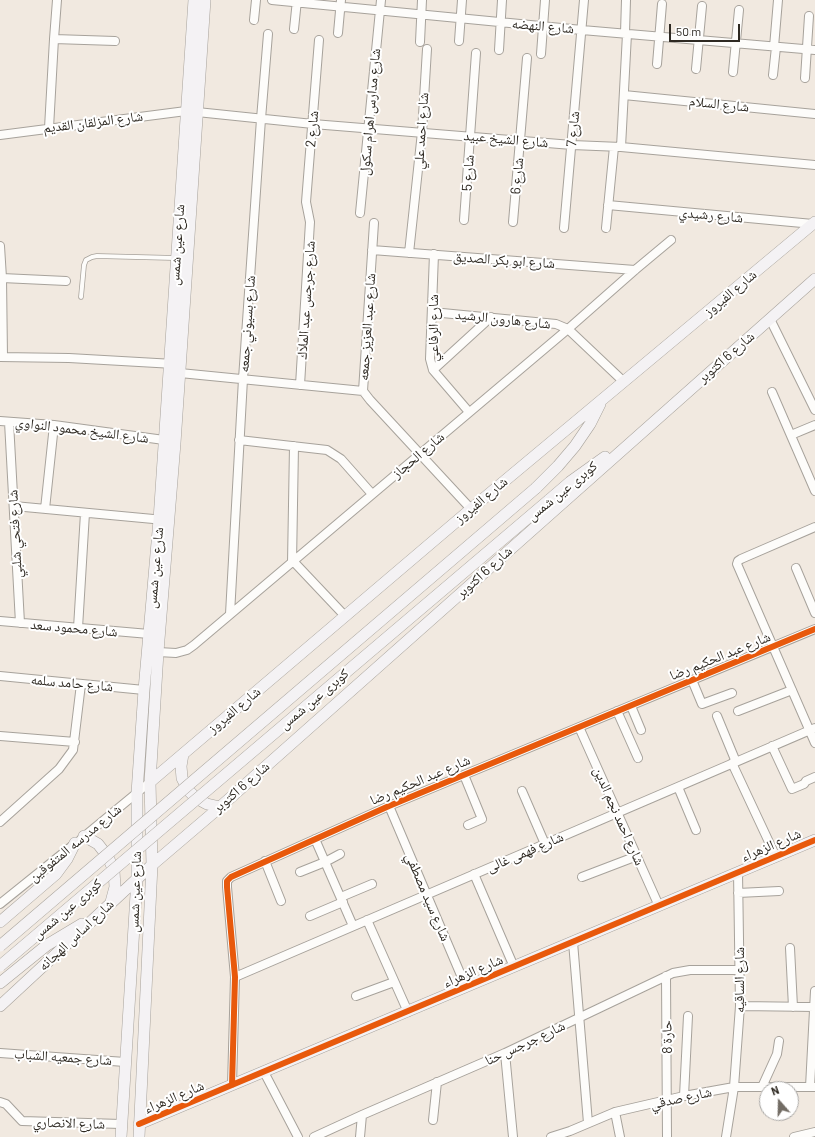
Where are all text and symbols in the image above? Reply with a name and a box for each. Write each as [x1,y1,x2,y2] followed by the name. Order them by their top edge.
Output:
[511,15,575,37] street label: شارع النهضه
[671,16,742,42] scale bar
[676,24,701,38] text: 50 m
[356,48,384,176] street label: شارع مدارس اهرام سكول
[410,92,432,170] street label: شارع احمد علي
[688,92,750,116] street label: شارع السلام
[42,108,144,136] street label: شارع المزلقان القديم
[302,110,322,148] street label: شارع 2
[563,110,583,148] street label: شارع 7
[463,127,549,151] street label: شارع الشيخ عبيد
[458,154,478,192] street label: شارع 5
[507,157,527,195] street label: شارع 6
[166,204,188,286] street label: شارع عين شمس
[678,204,744,226] street label: شارع رشيدي
[293,240,319,360] street label: شارع جرجس عبد الملاك
[452,248,556,272] street label: شارع ابو بكر الصديق
[700,266,760,320] street label: شارع الفيروز
[355,273,379,381] street label: شارع عبد العزيز جمعه
[235,275,259,373] street label: شارع بسيوني جمعه
[425,294,441,362] street label: شارع الرفاعي
[454,306,552,332] street label: شارع هارون الرشيد
[694,328,758,386] street label: شارع 6 اكتوبر
[14,413,150,447] street label: شارع الشيخ محمود النواوي
[388,428,448,482] street label: شارع الحجاز
[523,458,601,524] street label: كوبرى عين شمس
[451,473,511,527] street label: شارع الفيروز
[4,489,26,579] street label: شارع فتحي شلبي
[143,527,167,609] street label: شارع عين شمس
[452,542,516,602] street label: شارع 6 اكتوبر
[30,616,118,640] street label: شارع محمود سعد
[667,628,773,684] street label: شارع عبد الحكيم رضا
[276,665,352,733] street label: كوبرى عين شمس
[30,671,114,695] street label: شارع حامد سلمه
[204,683,264,737] street label: شارع الفيروز
[367,751,473,809] street label: شارع عبد الحكيم رضا
[209,758,273,816] street label: شارع 6 اكتوبر
[590,764,648,868] street label: شارع احمد نجم الدين
[25,800,125,886] street label: شارع مدرسه المتفوقين
[738,825,804,865] street label: شارع الزهراء
[484,828,566,876] street label: شارع فهمى غالى
[402,850,454,944] street label: شارع سيد مصطفي
[125,851,145,933] street label: شارع عين شمس
[29,875,105,943] street label: كوبرى عين شمس
[35,896,117,974] street label: شارع اساس الهجانه
[731,947,747,1013] street label: شارع الساقيه
[440,951,506,991] street label: شارع الزهراء
[482,1017,568,1069] street label: شارع جرجس حنا
[658,1020,676,1054] street label: حارة 8
[13,1045,113,1069] street label: شارع جمعيه الشباب
[141,1077,207,1117] street label: شارع الزهراء
[759,1081,799,1121] north arrow
[649,1083,713,1113] street label: شارع صدقي
[769,1083,781,1098] text: N
[33,1113,105,1133] street label: شارع الانصاري

